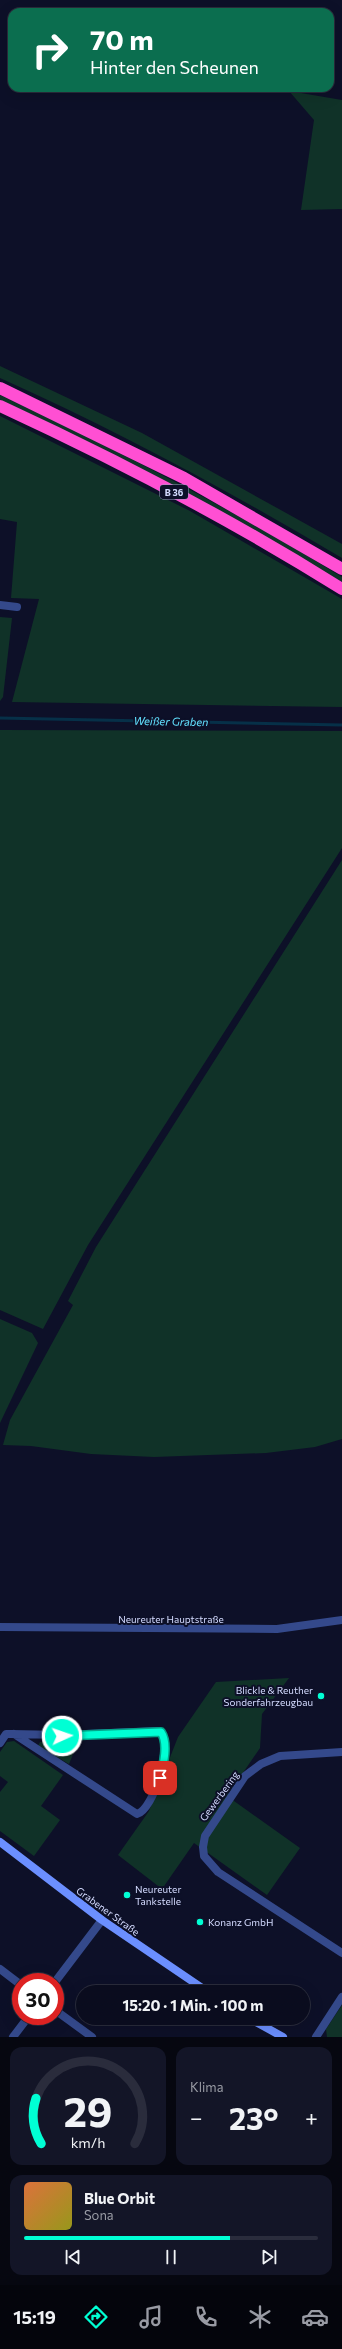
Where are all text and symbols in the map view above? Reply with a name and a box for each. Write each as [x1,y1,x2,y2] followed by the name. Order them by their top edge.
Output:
[90,22,154,56] text: 70 m
[24,24,76,76] icon: right
[90,56,259,78] text: Hinter den Scheunen
[160,485,188,499] road number: B 36
[133,714,209,728] water label: Weißer Graben
[118,1613,224,1625] street label: Neureuter Hauptstraße
[224,1684,313,1708] place label: Blickle & Reuther Sonderfahrzeugbau
[316,1691,326,1701] marker: Blickle & Reuther Sonderfahrzeugbau
[41,1715,83,1757] position arrow
[143,1761,177,1795] pin
[149,1767,171,1789] icon: arrive
[197,1768,241,1823] street label: Gewerbering
[135,1883,181,1907] place label: Neureuter Tankstelle
[74,1884,142,1938] street label: Grabener Straße
[122,1890,132,1900] marker: Neureuter Tankstelle
[208,1916,273,1928] place label: Konanz GmbH
[195,1917,205,1927] marker: Konanz GmbH
[12,1973,64,2025] speed limit sign: 30
[123,1996,263,2014] text: 15:20 · 1 Min. · 100 m
[190,2079,224,2095] text: Klima
[63,2085,113,2136] text: 29
[229,2099,279,2136] text: 23°
[190,2104,203,2131] text: −
[305,2104,318,2131] text: +
[71,2133,105,2151] text: km/h
[84,2189,155,2207] text: Blue Orbit
[84,2207,114,2223] text: Sona
[62,2246,84,2268] icon: previous
[160,2246,182,2268] icon: pause
[258,2246,280,2268] icon: next
[82,2303,110,2331] icon: directions
[137,2303,165,2331] icon: music
[192,2303,220,2331] icon: phone
[246,2303,274,2331] icon: climate
[301,2303,329,2331] icon: car
[13,2306,56,2328] text: 15:19

